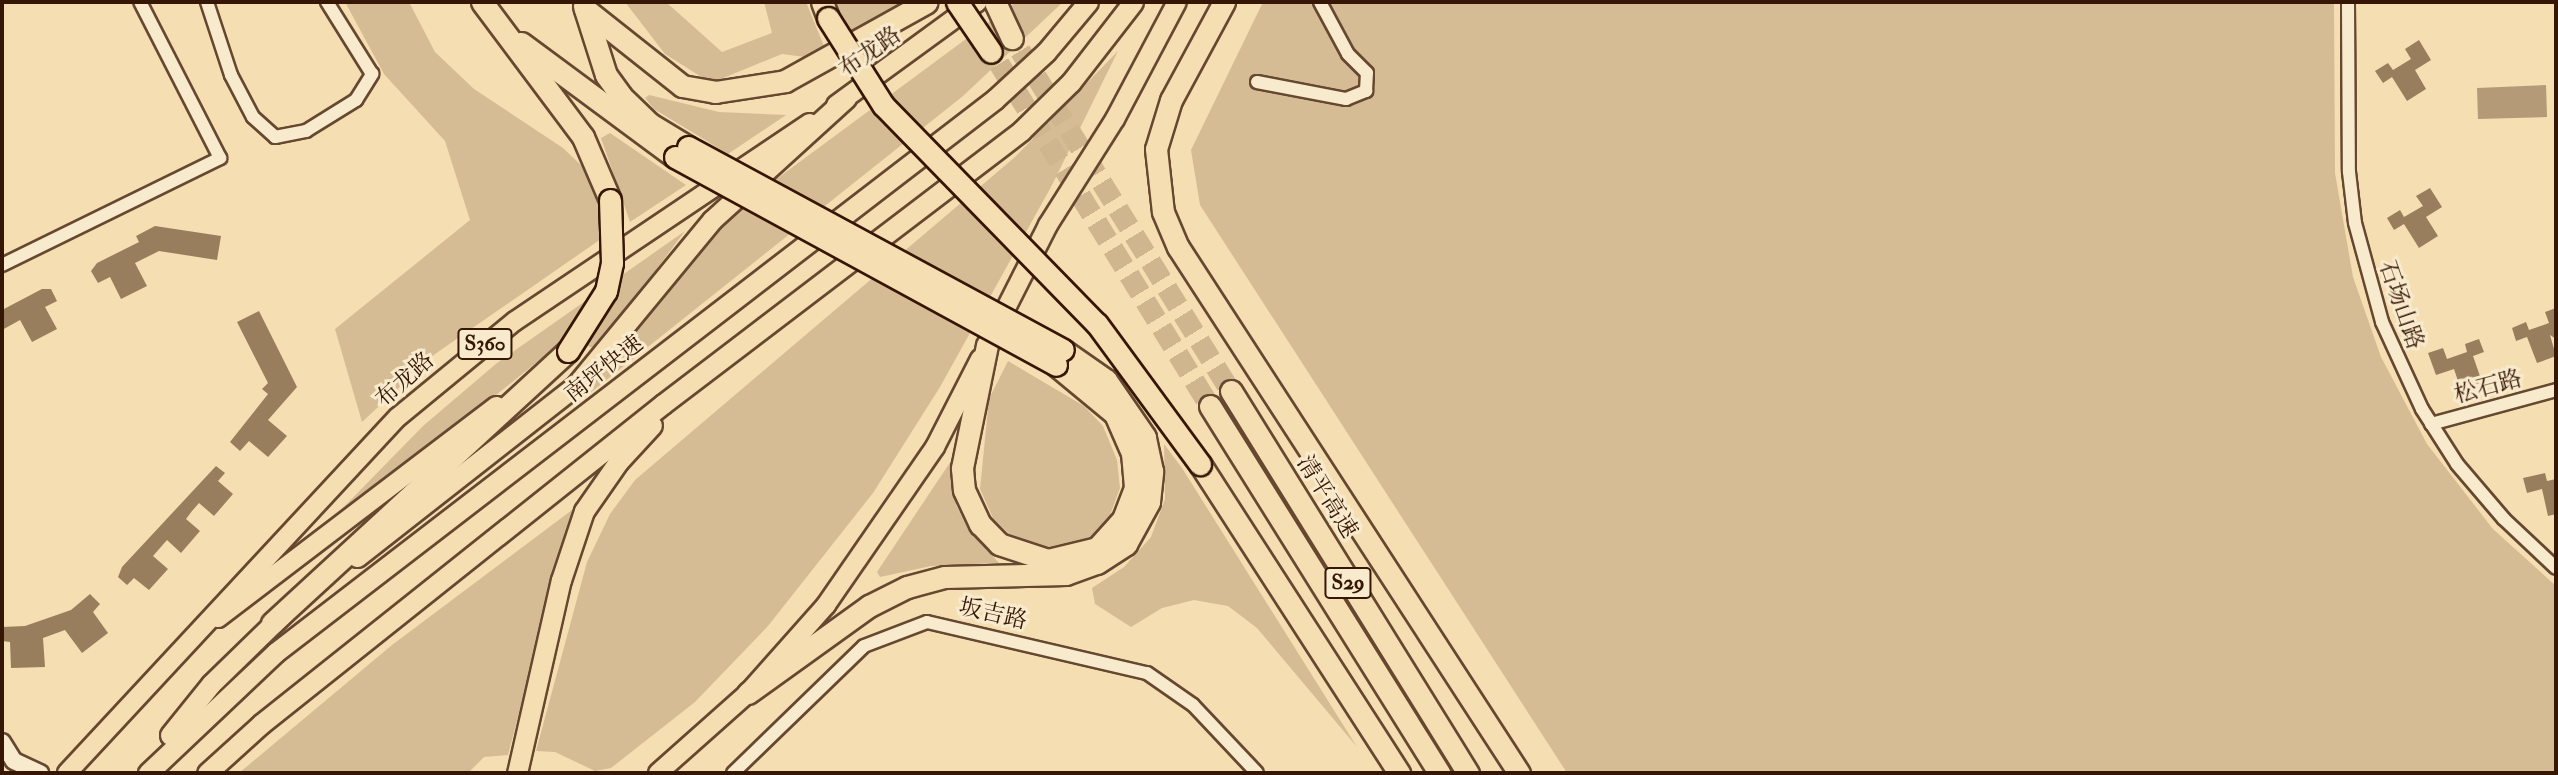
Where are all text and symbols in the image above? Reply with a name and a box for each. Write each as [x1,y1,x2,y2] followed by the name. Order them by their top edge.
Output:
[834,21,906,83] street label: 布龙路
[2373,257,2429,353] street label: 石场山路
[457,326,513,362] road number: S360
[559,330,649,408] street label: 南坪快速
[370,347,440,413] street label: 布龙路
[2451,365,2525,409] street label: 松石路
[1291,451,1363,543] street label: 清平高速
[1324,566,1372,600] road number: S29
[956,593,1030,635] street label: 坂吉路

